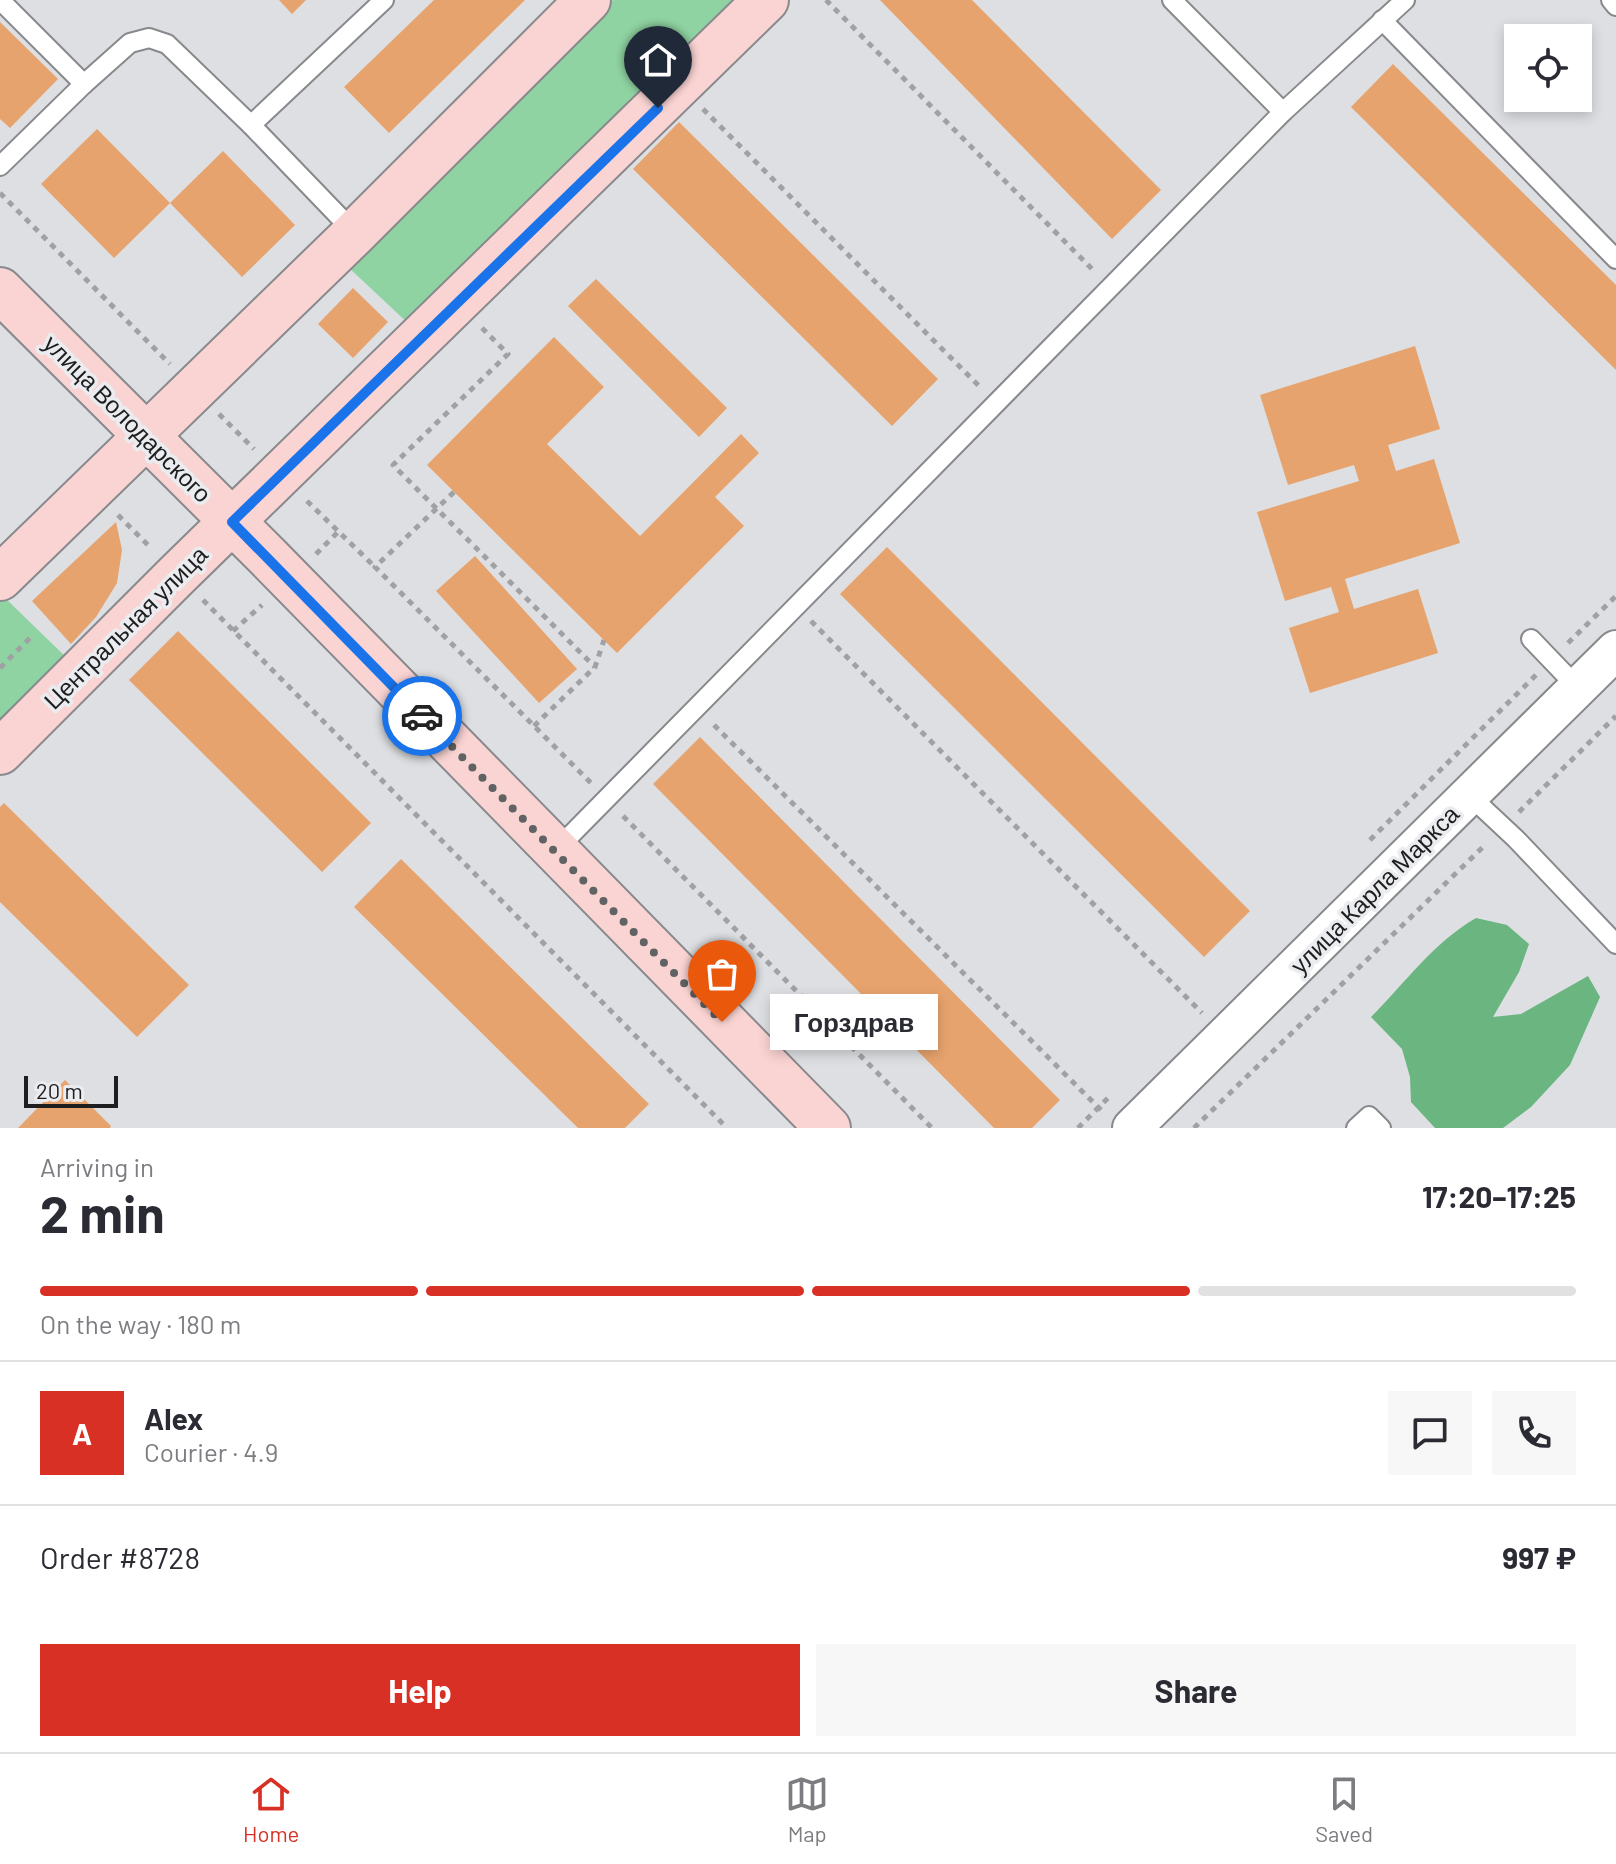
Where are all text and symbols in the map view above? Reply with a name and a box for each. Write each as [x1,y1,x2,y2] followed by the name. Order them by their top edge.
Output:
[1504,24,1592,112] map controls
[1504,24,1592,112] button: locate
[624,26,692,108] pin
[636,38,680,82] icon: home
[38,328,218,508] street label: улица Володарского
[37,539,213,715] street label: Центральная улица
[382,676,462,756] courier
[400,694,444,738] icon: car
[1284,798,1465,979] street label: улица Карла Маркса
[688,940,756,1022] pin
[700,952,744,996] icon: bag
[770,994,938,1050] callout: Горздрав
[794,1006,914,1037] text: Горздрав
[24,1072,118,1108] scale bar
[36,1077,83,1103] text: 20 m
[40,1151,154,1182] text: Arriving in
[1422,1178,1576,1214] text: 17:20–17:25
[40,1181,165,1243] text: 2 min
[40,1308,241,1339] text: On the way · 180 m
[1388,1391,1472,1475] button: chat
[1492,1391,1576,1475] button: phone
[144,1400,203,1436] text: Alex
[72,1415,92,1451] text: A
[144,1436,278,1467] text: Courier · 4.9
[40,1539,200,1575] text: Order #8728
[1502,1539,1576,1575] text: 997 ₽
[40,1644,800,1736] button: Help
[816,1644,1576,1736] button: Share
[243,1772,299,1846] tab: Home
[785,1772,829,1846] tab: Map
[1315,1772,1373,1846] tab: Saved

